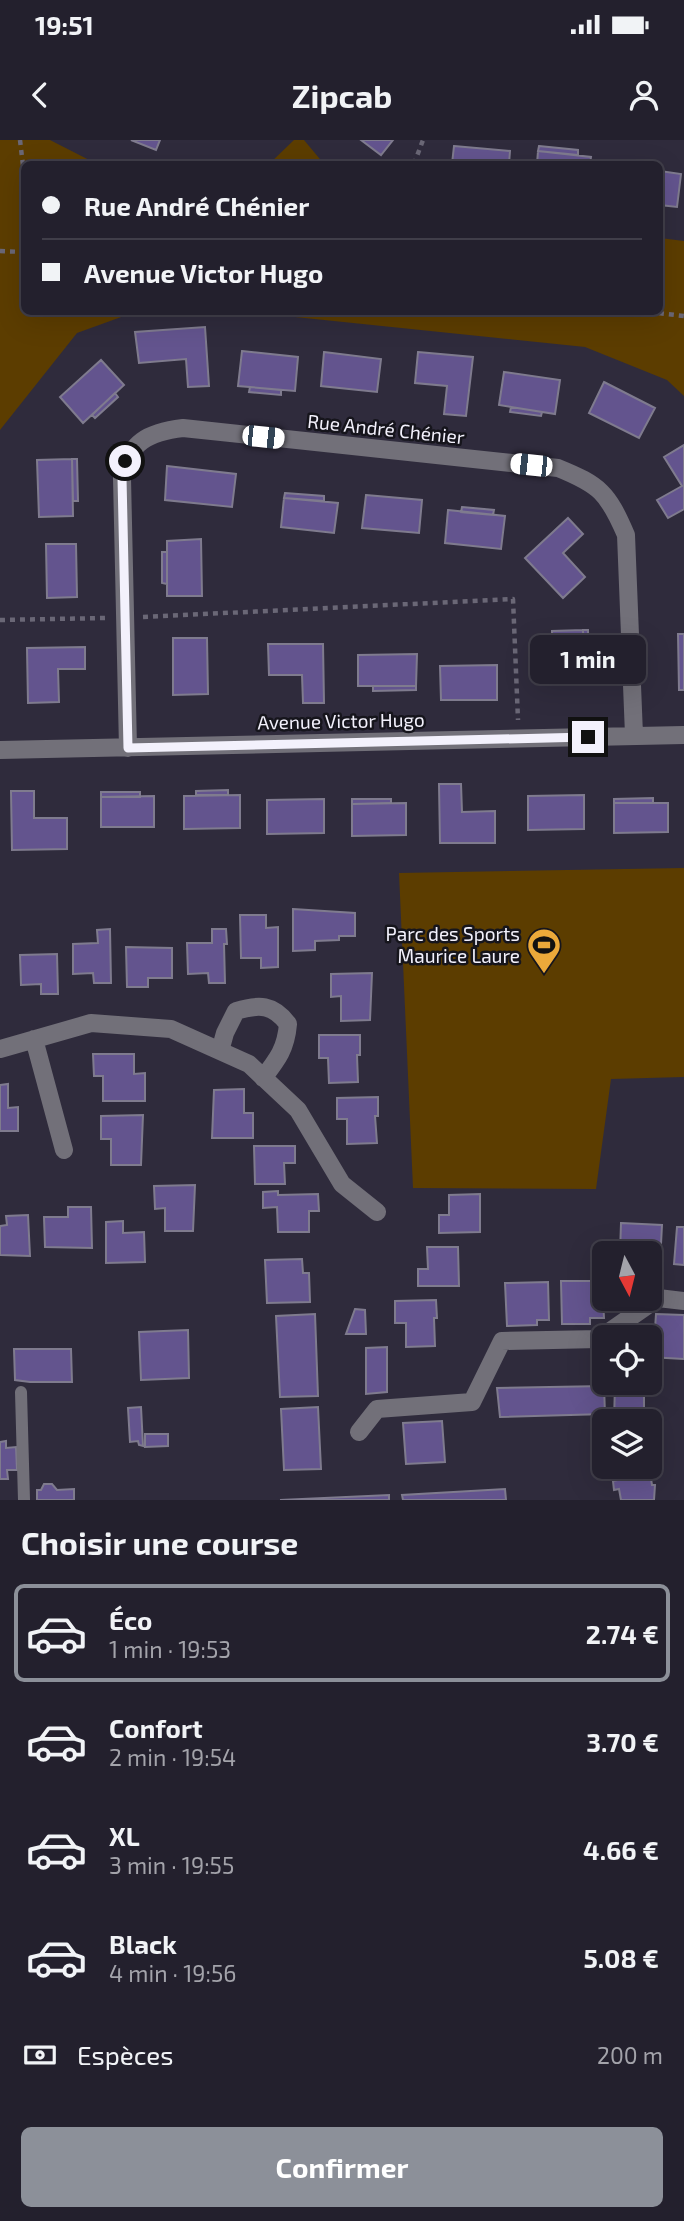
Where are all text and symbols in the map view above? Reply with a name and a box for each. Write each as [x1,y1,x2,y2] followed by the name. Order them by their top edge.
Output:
[35,9,94,40] text: 19:51
[21,76,59,114] icon: back
[292,76,392,114] text: Zipcab
[625,76,663,114] icon: person
[84,190,309,221] text: Rue André Chénier
[84,257,323,288] text: Avenue Victor Hugo
[306,409,466,448] street label: Rue André Chénier
[242,424,285,450] car
[109,445,141,477] route start
[510,452,553,478] car
[530,636,646,684] callout: 1 min
[560,645,616,673] text: 1 min
[257,708,425,733] street label: Avenue Victor Hugo
[572,721,604,753] route end
[386,922,520,967] place label: Parc des Sports Maurice Laure
[525,926,563,975] sports icon: Parc des Sports Maurice Laure
[592,1241,662,1311] north arrow
[592,1241,662,1479] map controls
[592,1325,662,1395] button: locate
[592,1409,662,1479] button: layers
[21,1523,298,1561] text: Choisir une course
[25,1602,88,1665] icon: car
[109,1604,152,1635] text: Éco
[586,1618,659,1649] text: 2.74 €
[109,1635,231,1663] text: 1 min · 19:53
[25,1710,88,1773] icon: car
[109,1712,203,1743] text: Confort
[586,1726,659,1757] text: 3.70 €
[109,1743,236,1771] text: 2 min · 19:54
[25,1818,88,1881] icon: car
[109,1820,140,1851] text: XL
[583,1834,659,1865] text: 4.66 €
[109,1851,234,1879] text: 3 min · 19:55
[25,1926,88,1989] icon: car
[109,1928,177,1959] text: Black
[583,1942,659,1973] text: 5.08 €
[109,1959,236,1987] text: 4 min · 19:56
[21,2036,59,2074] icon: cash
[77,2039,174,2070] text: Espèces
[597,2041,663,2069] text: 200 m
[21,2127,663,2207] button: Confirmer

